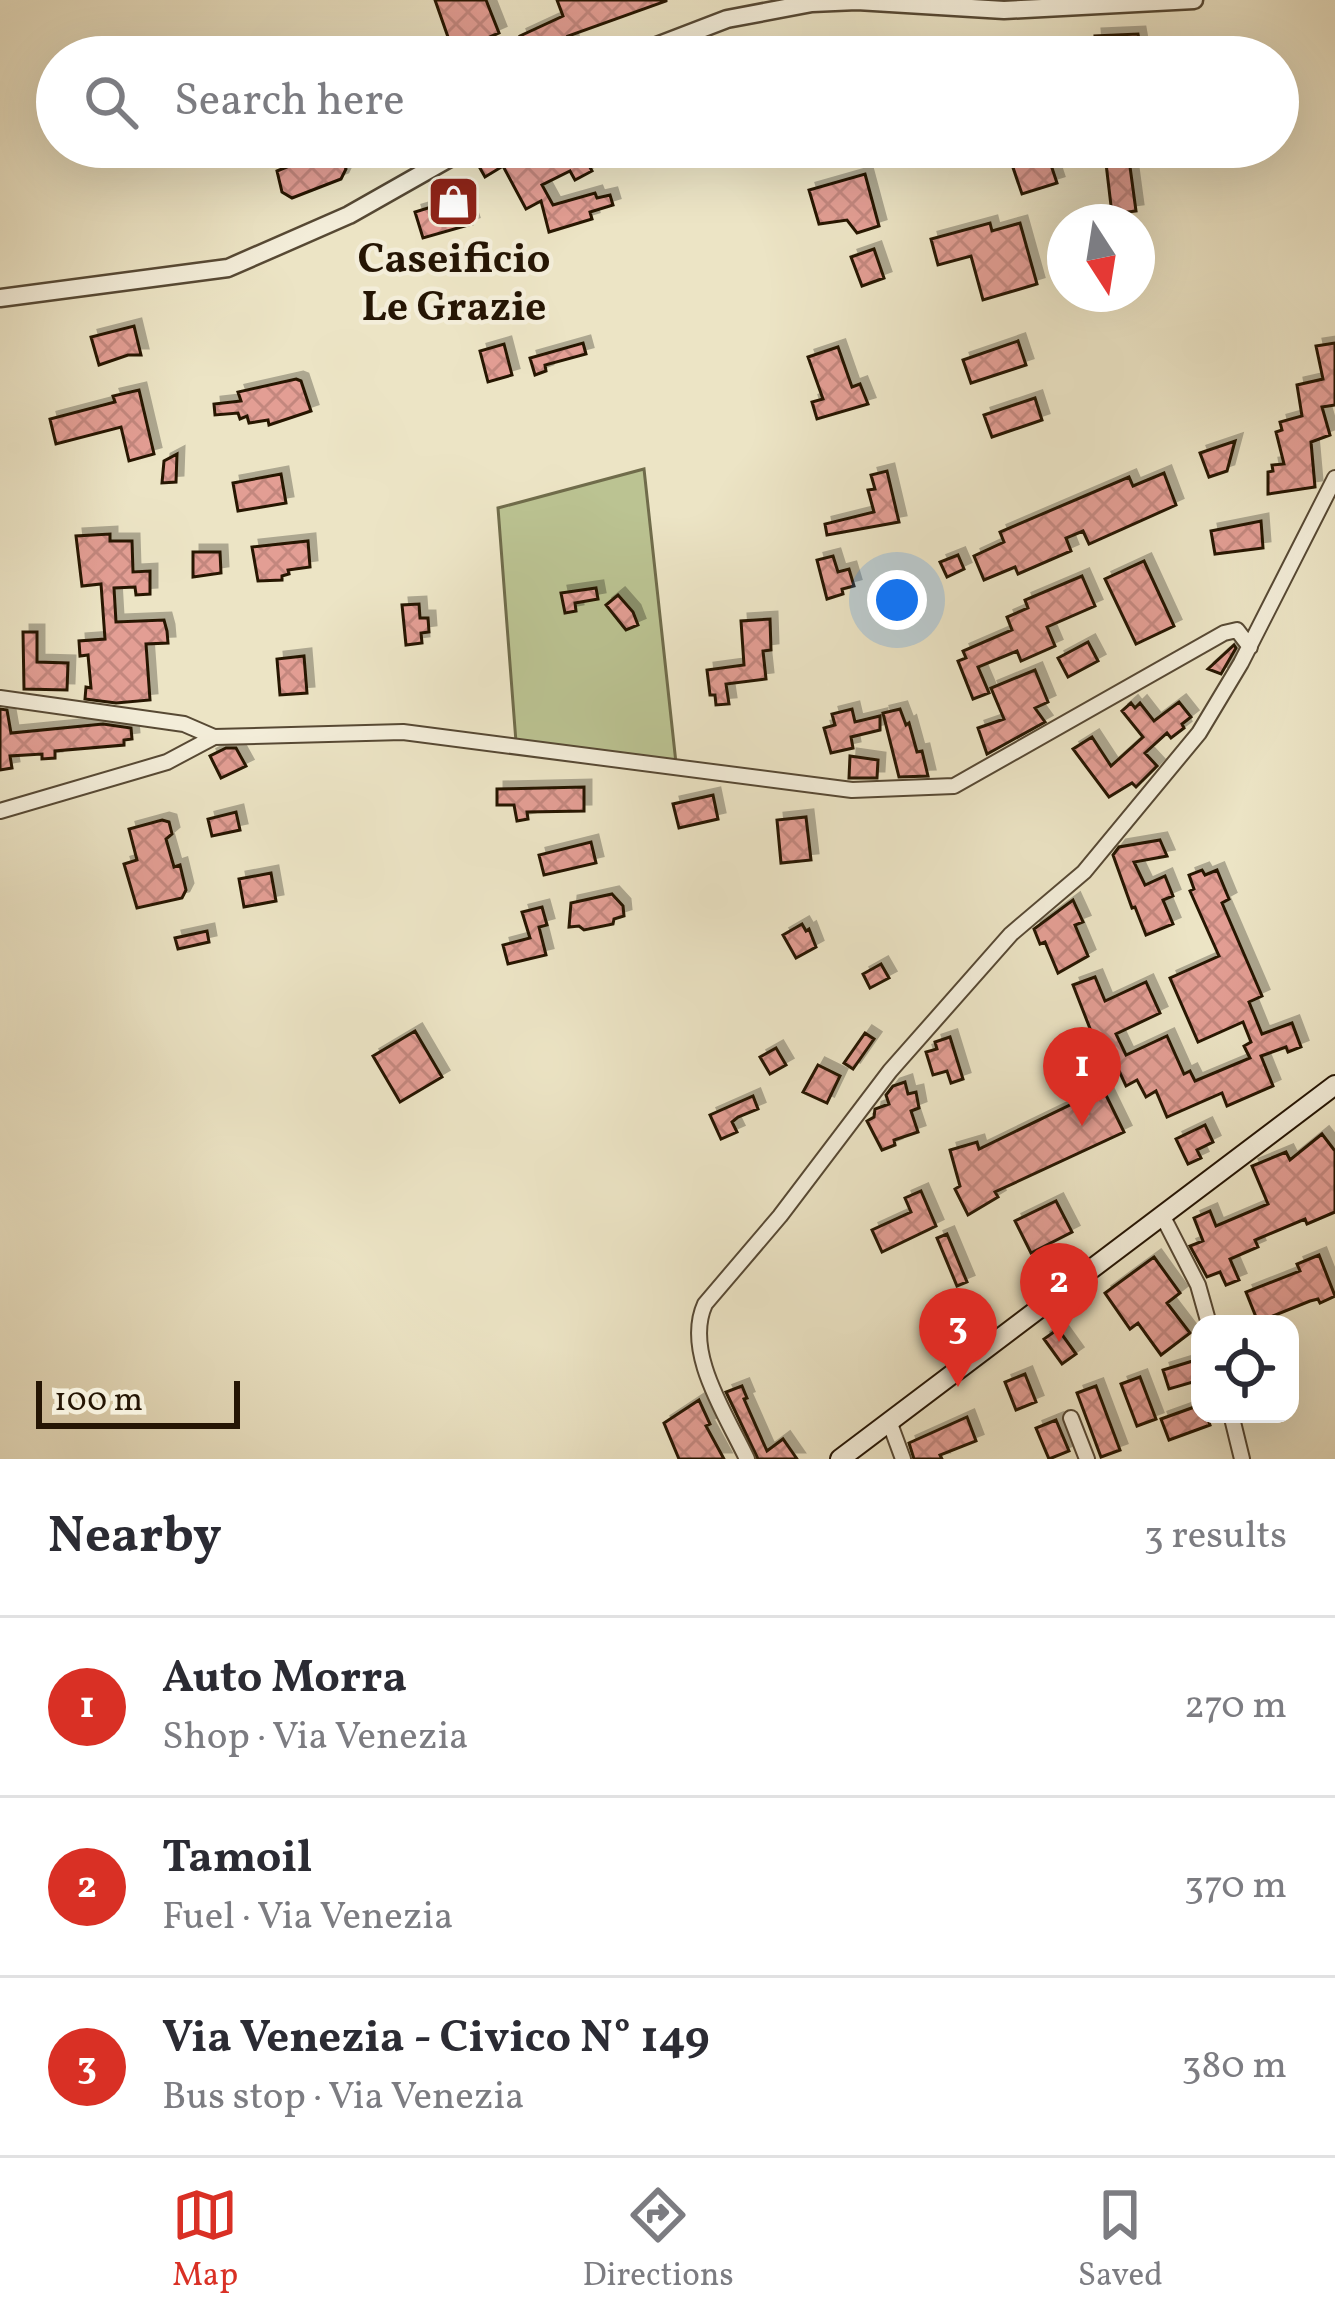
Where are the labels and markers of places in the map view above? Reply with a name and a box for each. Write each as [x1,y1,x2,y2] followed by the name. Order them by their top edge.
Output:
[426,174,482,230] shop icon: Caseificio Le Grazie
[358,232,550,339] place label: Caseificio Le Grazie
[1043,1027,1121,1126] pin: 1
[1020,1243,1098,1342] pin: 2
[919,1288,997,1387] pin: 3

